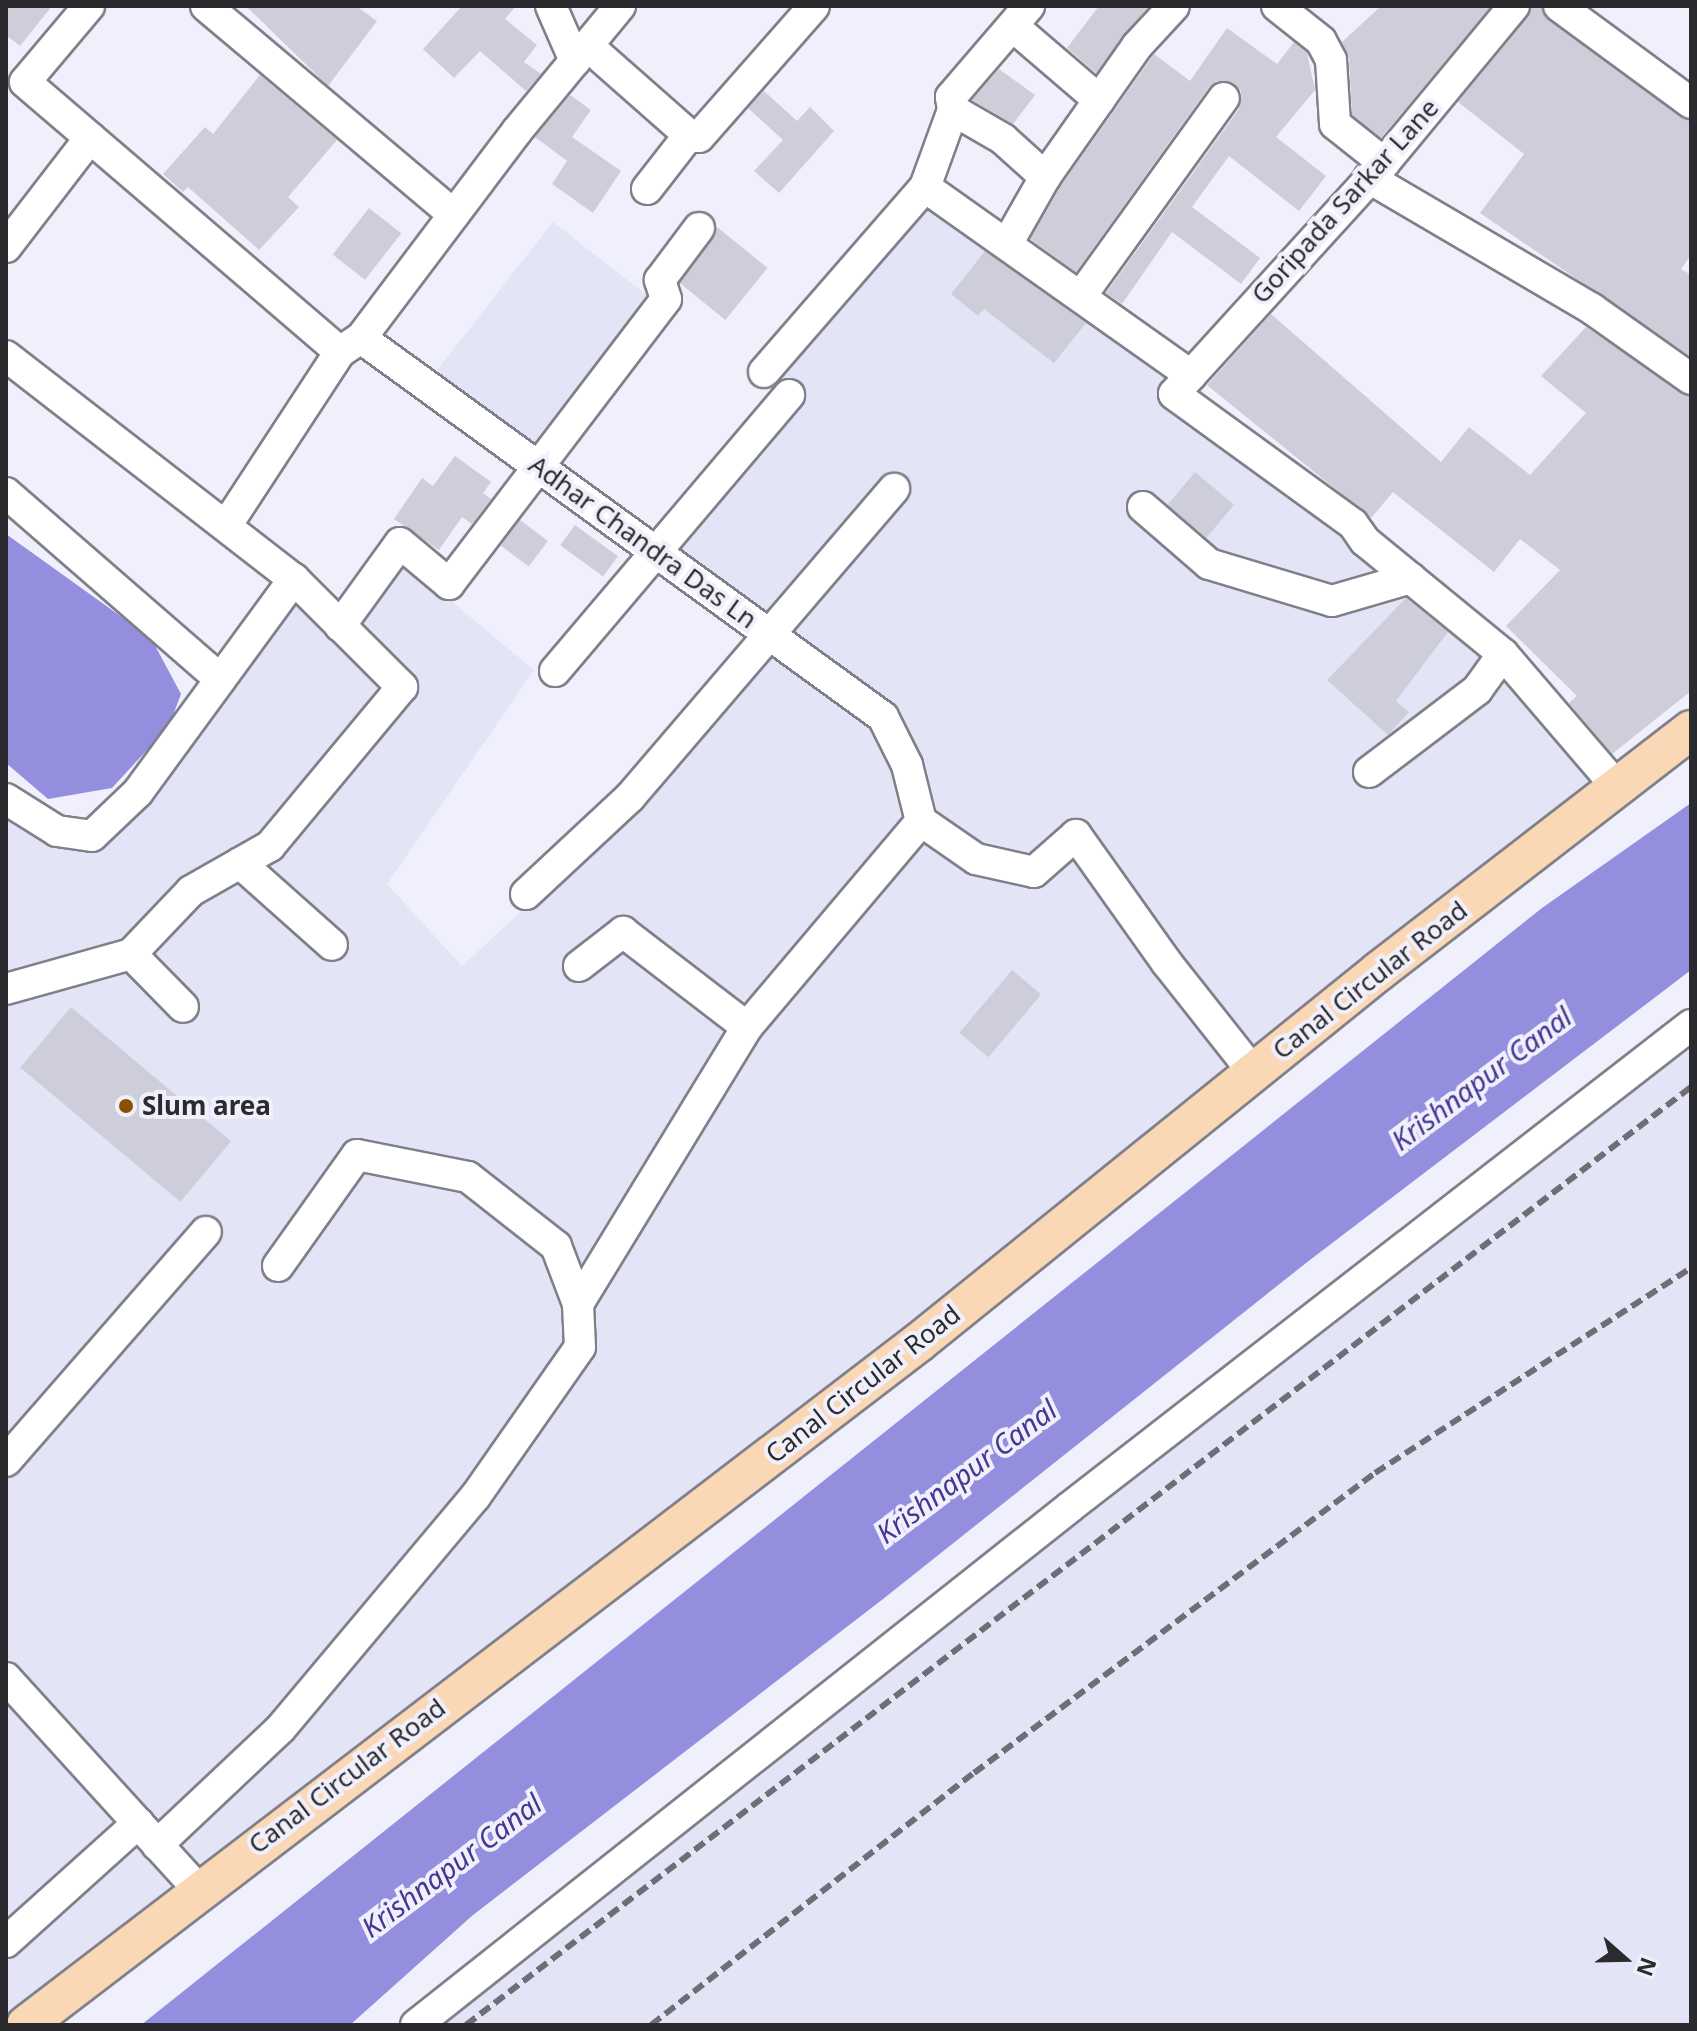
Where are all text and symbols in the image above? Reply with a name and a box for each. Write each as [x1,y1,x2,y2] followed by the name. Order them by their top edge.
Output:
[1245,92,1445,310] street label: Goripada Sarkar Lane
[523,449,763,635] street label: Adhar Chandra Das Ln
[1266,894,1474,1066] street label: Canal Circular Road
[1384,999,1578,1157] water label: Krishnapur Canal
[142,1090,271,1122] place label: Slum area
[117,1097,135,1115] marker: Slum area
[759,1298,967,1470] street label: Canal Circular Road
[869,1392,1063,1550] water label: Krishnapur Canal
[242,1692,452,1860] street label: Canal Circular Road
[354,1786,548,1944] water label: Krishnapur Canal
[1585,1919,1665,1999] north arrow
[1630,1954,1665,1981] text: N

